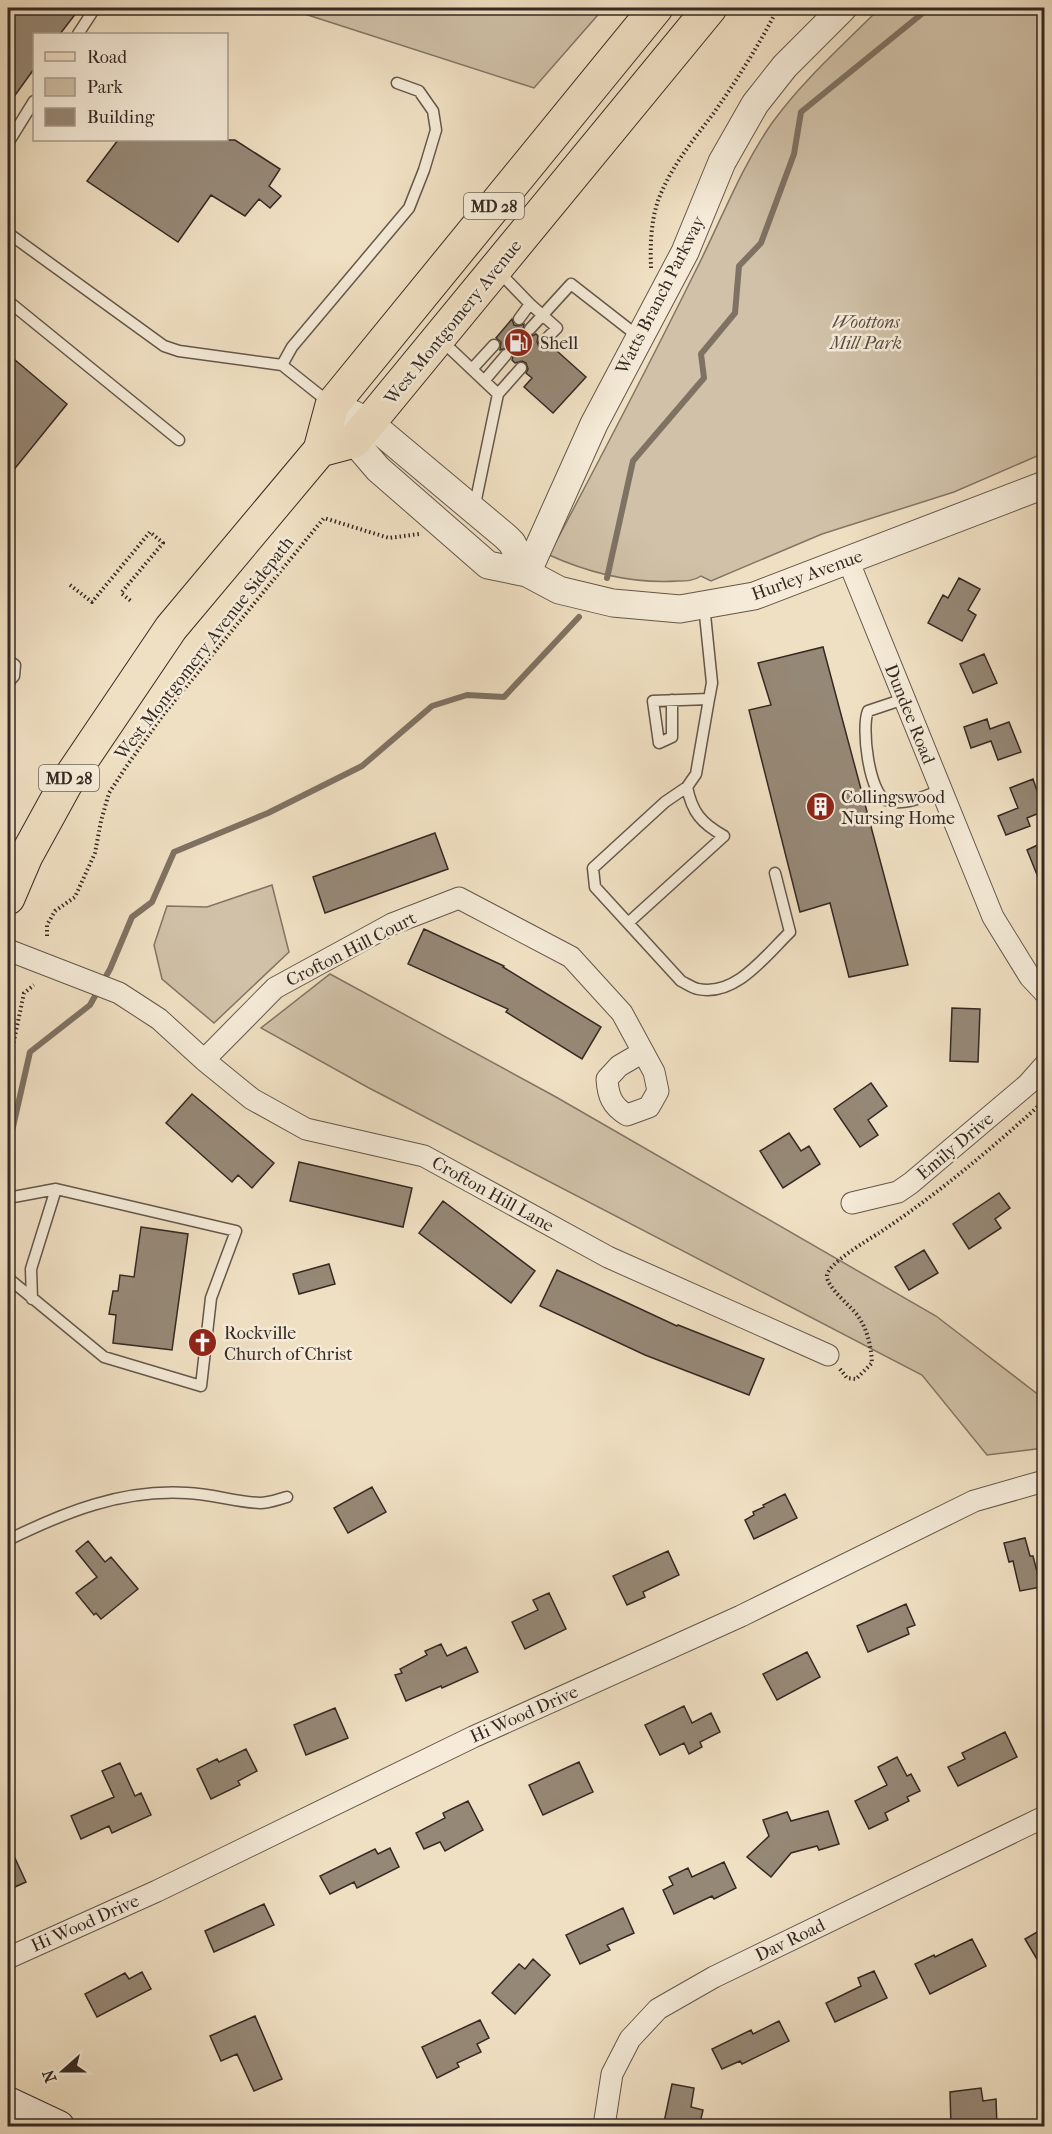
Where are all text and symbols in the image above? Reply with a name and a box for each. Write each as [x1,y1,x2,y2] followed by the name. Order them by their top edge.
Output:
[33,33,228,141] legend
[87,47,127,68] text: Road
[87,77,124,98] text: Park
[87,107,155,128] text: Building
[464,193,524,219] road number: MD 28
[611,211,710,379] street label: Watts Branch Parkway
[380,236,526,410] street label: West Montgomery Avenue
[828,312,902,354] park label: Woottons Mill Park
[503,327,535,359] fuel station icon: Shell
[540,333,578,354] place label: Shell
[110,533,298,765] street label: West Montgomery Avenue Sidepath
[749,546,866,605] street label: Hurley Avenue
[880,661,939,767] street label: Dundee Road
[39,765,99,791] road number: MD 28
[841,787,955,829] place label: Collingswood Nursing Home
[804,791,836,823] building icon: Collingswood Nursing Home
[283,907,420,991] street label: Crofton Hill Court
[913,1108,998,1184] street label: Emily Drive
[428,1152,557,1237] street label: Crofton Hill Lane
[224,1323,353,1365] place label: Rockville Church of Christ
[187,1327,219,1359] church icon: Rockville Church of Christ
[467,1681,581,1748] street label: Hi Wood Drive
[28,1890,142,1957] street label: Hi Wood Drive
[752,1915,829,1966] street label: Dav Road
[33,2041,93,2101] north arrow
[38,2066,61,2085] text: N

